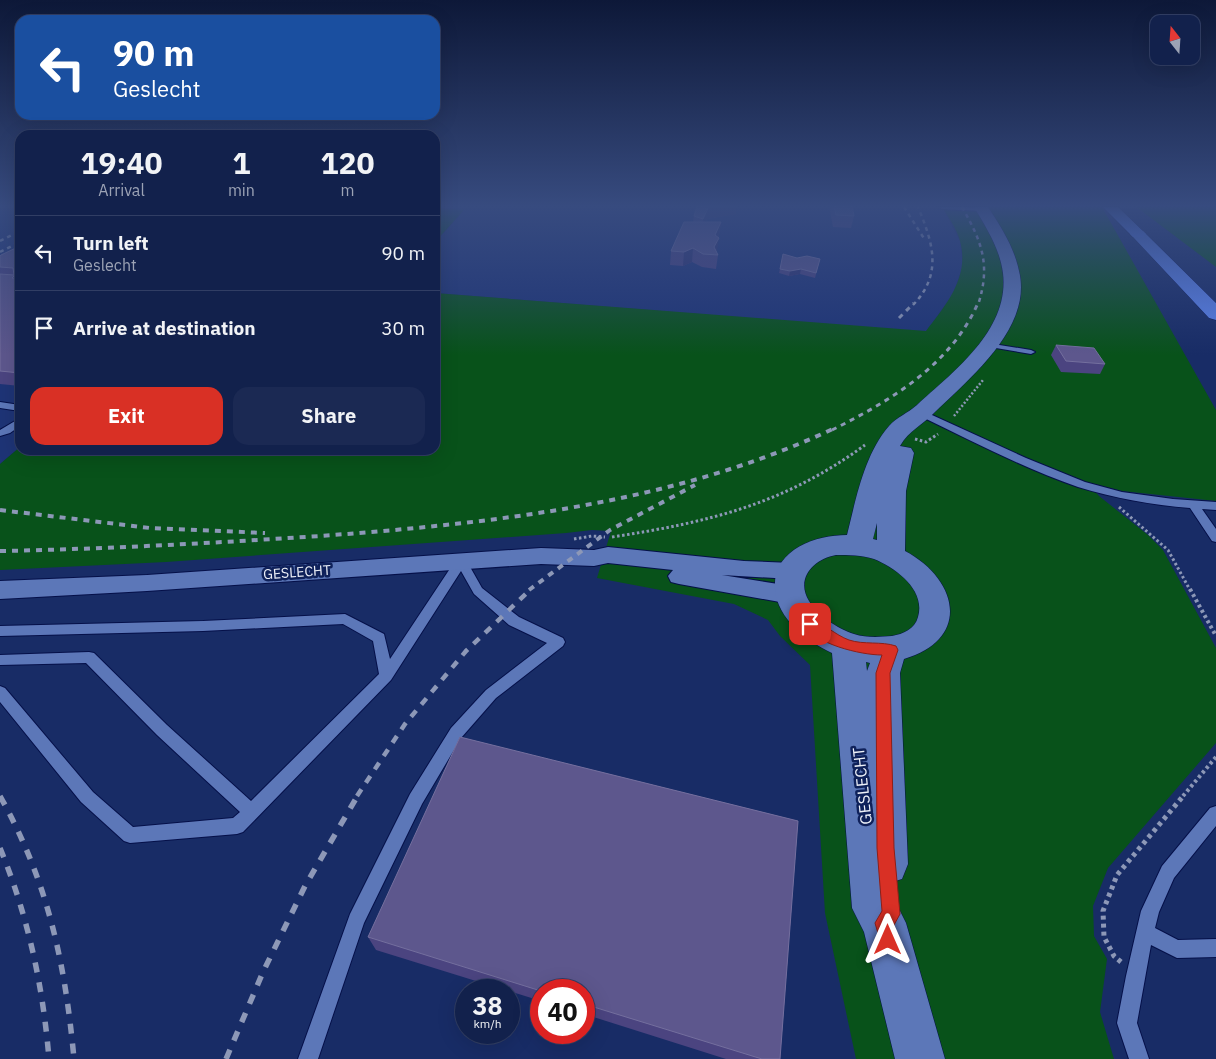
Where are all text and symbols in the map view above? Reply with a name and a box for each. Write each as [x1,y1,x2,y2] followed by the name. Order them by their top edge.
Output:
[1150,15,1200,65] north arrow
[1150,15,1200,65] map controls
[113,30,195,76] text: 90 m
[30,35,95,100] icon: left
[113,74,200,103] text: Geslecht
[81,143,162,182] text: 19:40
[232,143,250,182] text: 1
[320,143,374,182] text: 120
[98,180,145,200] text: Arrival
[228,180,255,200] text: min
[340,180,354,200] text: m
[73,231,149,255] text: Turn left
[30,239,58,267] icon: left
[381,241,425,265] text: 90 m
[73,255,137,275] text: Geslecht
[30,314,58,342] icon: arrive
[73,316,256,340] text: Arrive at destination
[381,316,425,340] text: 30 m
[30,387,223,445] button: Exit
[233,387,425,445] button: Share
[263,561,331,583] street label: GESLECHT
[789,603,831,645] pin
[796,610,824,638] icon: arrive
[848,746,876,826] street label: GESLECHT
[861,913,913,965] position arrow
[530,979,595,1044] speed limit sign: 40
[472,989,503,1022] text: 38
[473,1016,502,1031] text: km/h

